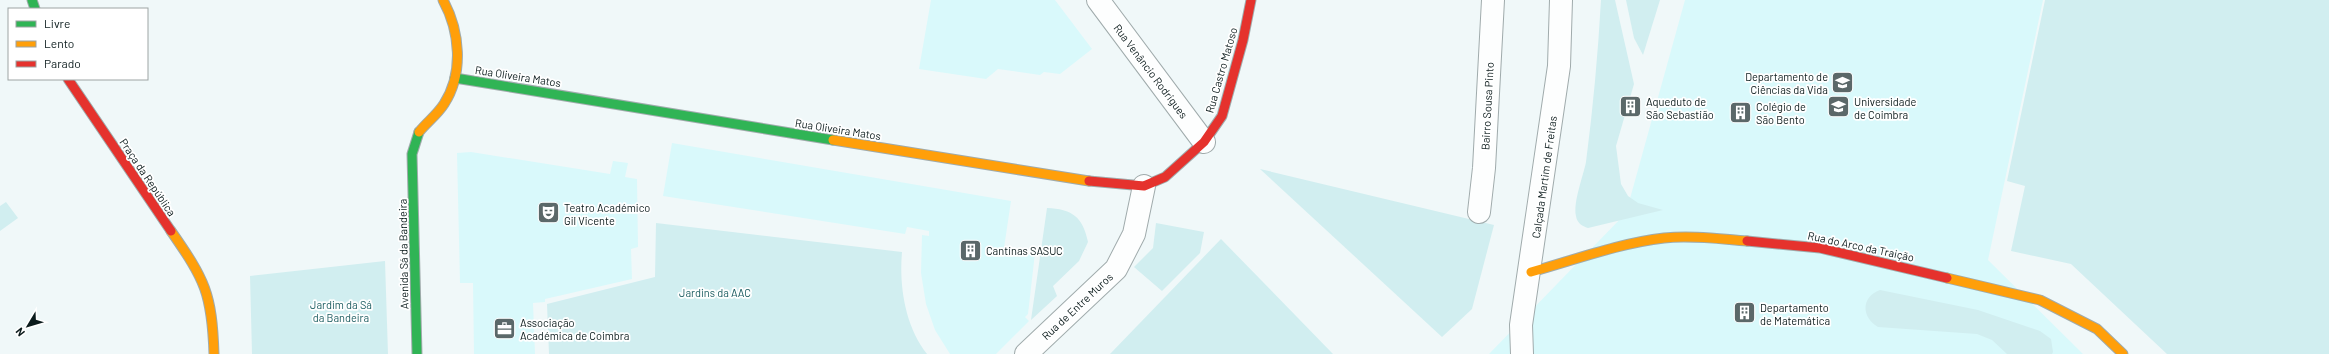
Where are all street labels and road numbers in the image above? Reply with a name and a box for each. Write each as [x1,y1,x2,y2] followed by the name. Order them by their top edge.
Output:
[1111,21,1191,121] street label: Rua Venâncio Rodrigues
[1203,26,1239,114] street label: Rua Castro Matoso
[1478,62,1496,150] street label: Bairro Sousa Pinto
[474,63,562,89] street label: Rua Oliveira Matos
[1529,115,1559,239] street label: Calçada Martim de Freitas
[794,116,882,142] street label: Rua Oliveira Matos
[117,136,179,218] street label: Praça da República
[396,199,410,309] street label: Avenida Sá da Bandeira
[1807,228,1915,264] street label: Rua do Arco da Traição
[1039,270,1115,342] street label: Rua de Entre Muros

